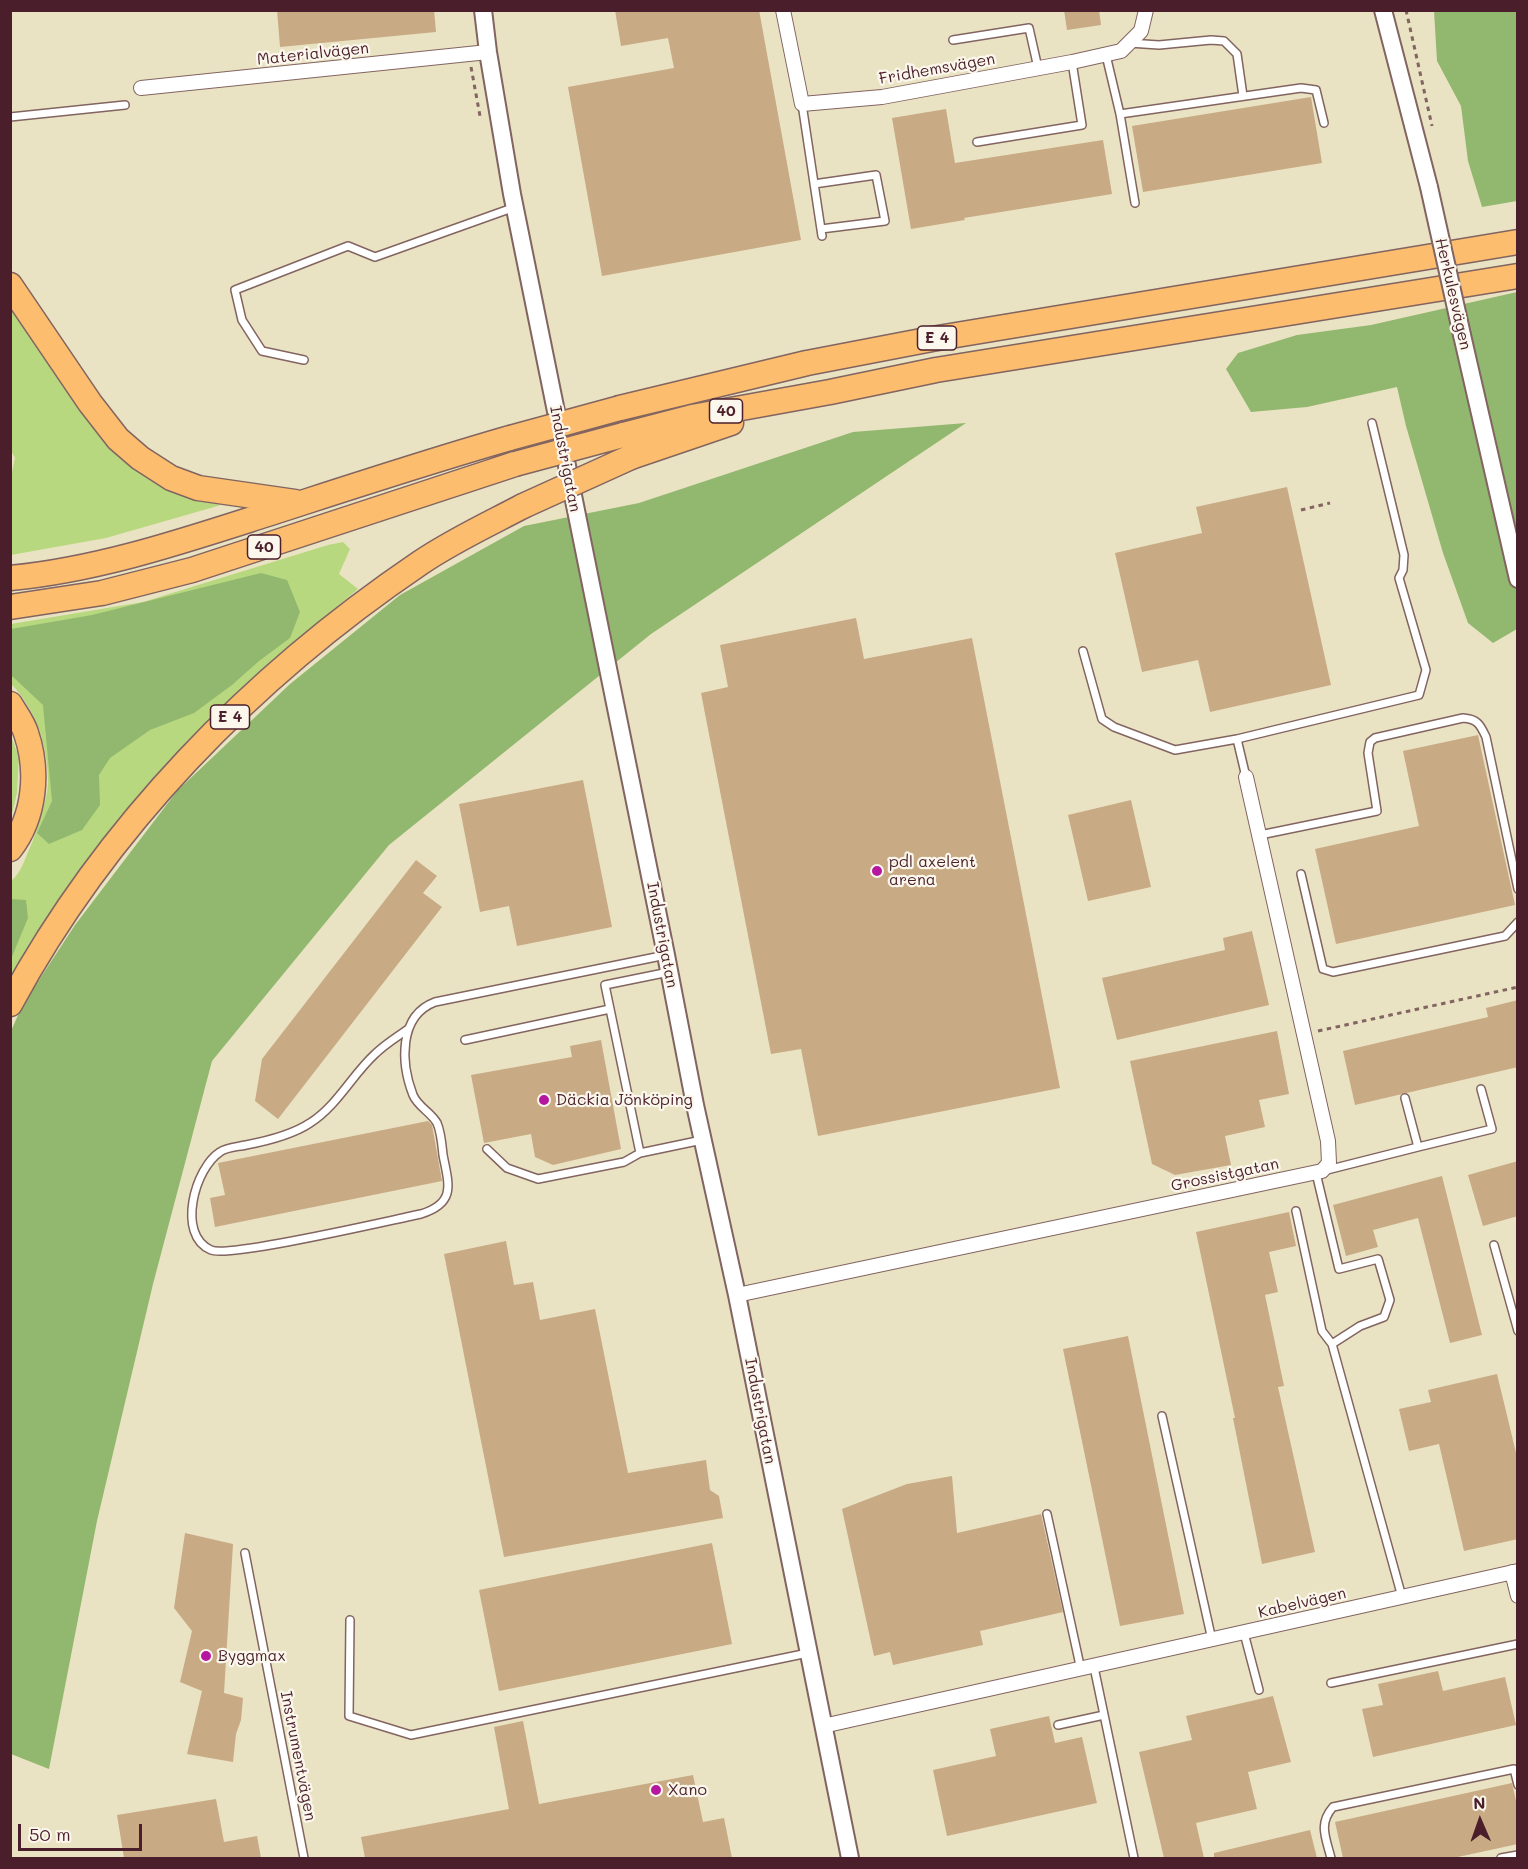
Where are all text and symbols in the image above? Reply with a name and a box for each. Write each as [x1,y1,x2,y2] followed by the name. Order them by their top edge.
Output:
[256,39,370,69] street label: Materialvägen
[878,49,996,89] street label: Fridhemsvägen
[1431,236,1475,352] street label: Herkulesvägen
[918,326,956,350] road number: E 4
[710,399,742,423] road number: 40
[545,404,585,514] street label: Industrigatan
[248,535,280,559] road number: 40
[210,705,250,729] road number: E 4
[889,852,976,890] place label: pdl axelent arena
[870,864,884,878] marker: pdl axelent arena
[642,880,682,990] street label: Industrigatan
[556,1090,693,1110] place label: Däckia Jönköping
[537,1093,551,1107] marker: Däckia Jönköping
[1169,1154,1281,1196] street label: Grossistgatan
[740,1356,780,1466] street label: Industrigatan
[1256,1584,1348,1622] street label: Kabelvägen
[218,1646,286,1666] place label: Byggmax
[199,1649,213,1663] marker: Byggmax
[276,1689,320,1823] street label: Instrumentvägen
[668,1780,707,1800] place label: Xano
[649,1783,663,1797] marker: Xano
[1450,1791,1510,1851] north arrow
[1473,1792,1486,1813] text: N
[21,1812,146,1850] scale bar
[29,1822,71,1846] text: 50 m

